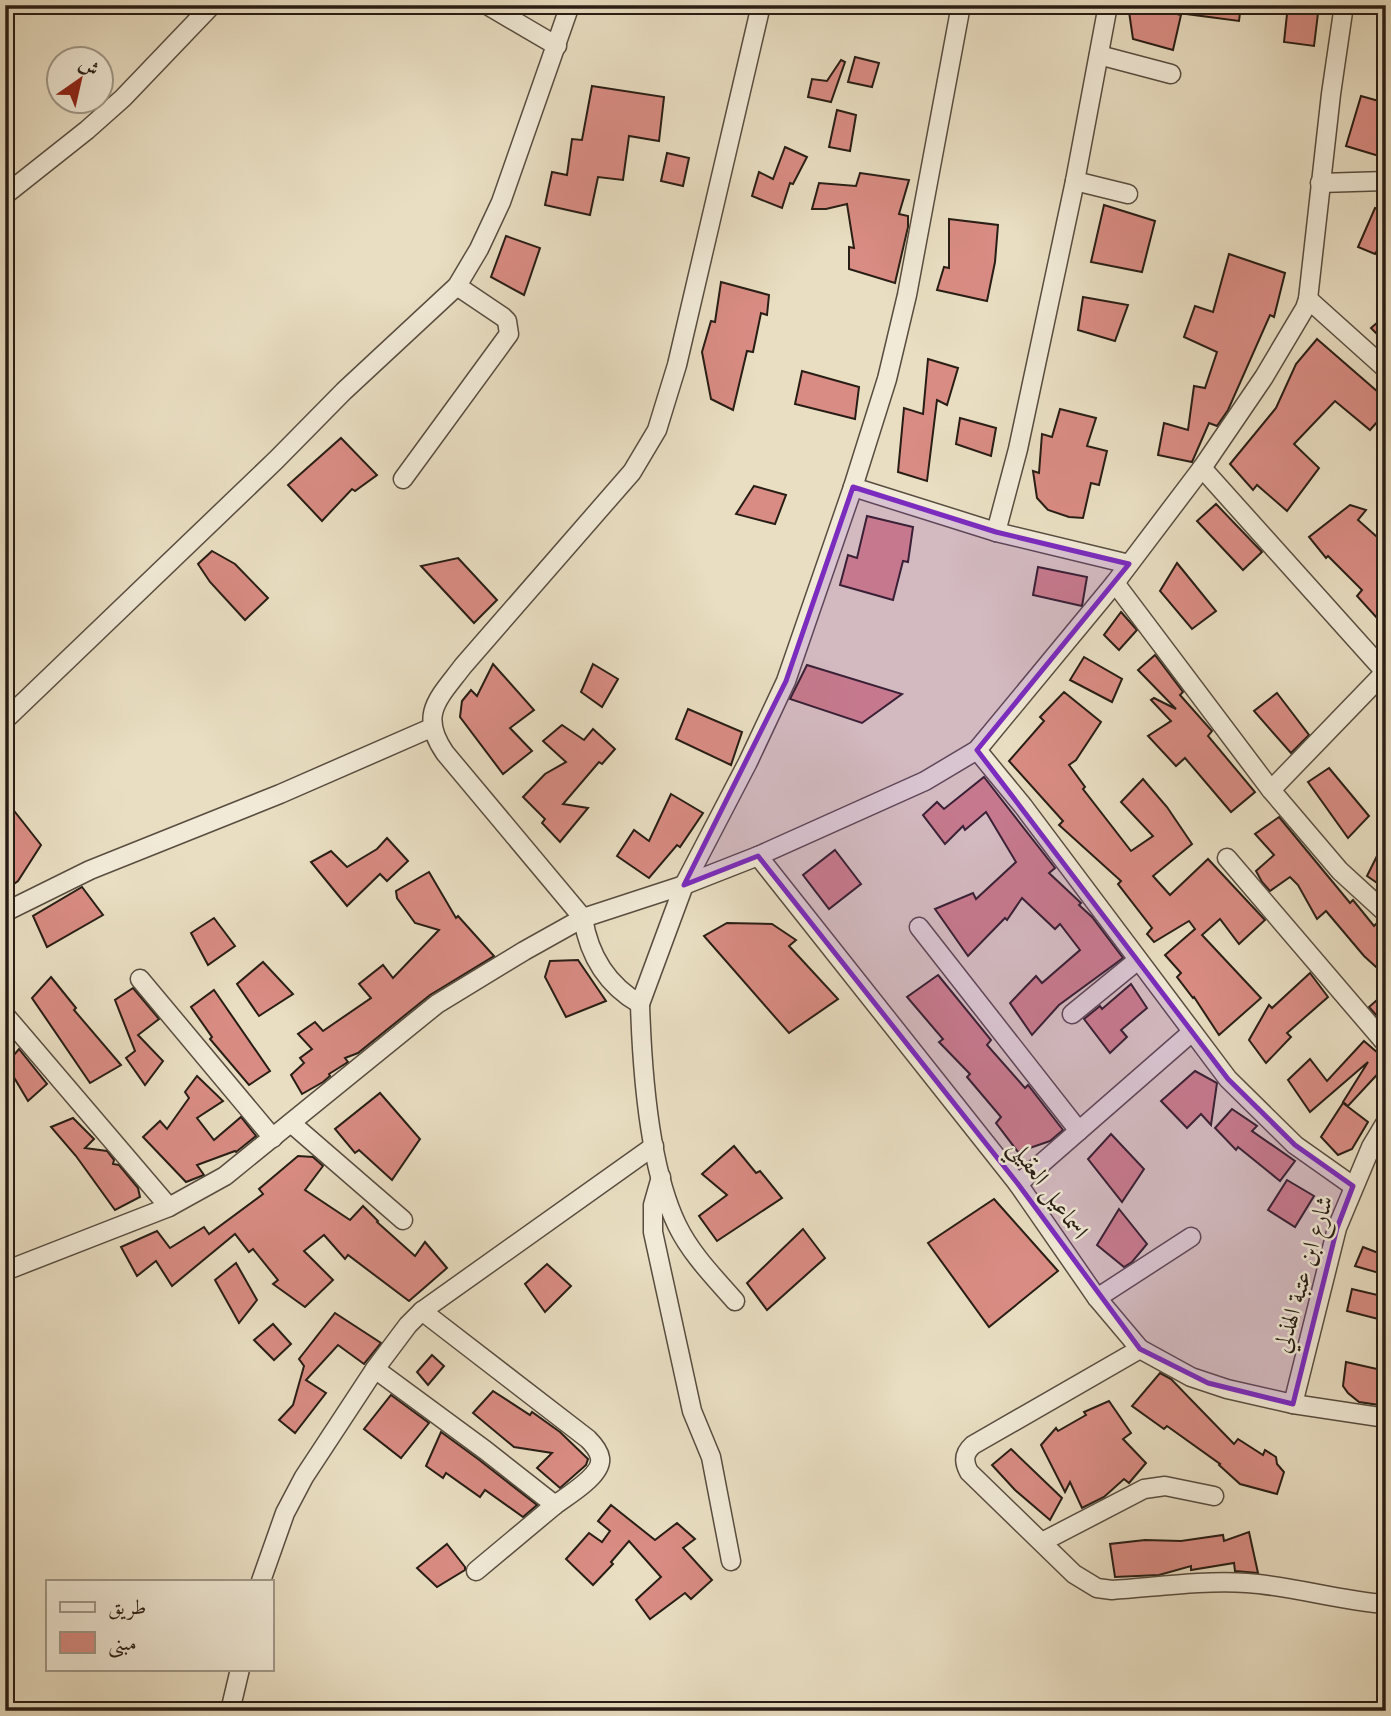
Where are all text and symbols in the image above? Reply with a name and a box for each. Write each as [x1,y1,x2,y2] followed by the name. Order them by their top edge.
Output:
[46,46,116,116] north arrow
[75,55,101,81] text: ش
[996,1136,1091,1249] street label: اسماعيل العقيلي
[1271,1193,1345,1357] street label: شارع ابن عتبة الهذلي
[46,1580,273,1670] legend
[108,1598,146,1620] text: طريق
[108,1634,137,1658] text: مبنى

